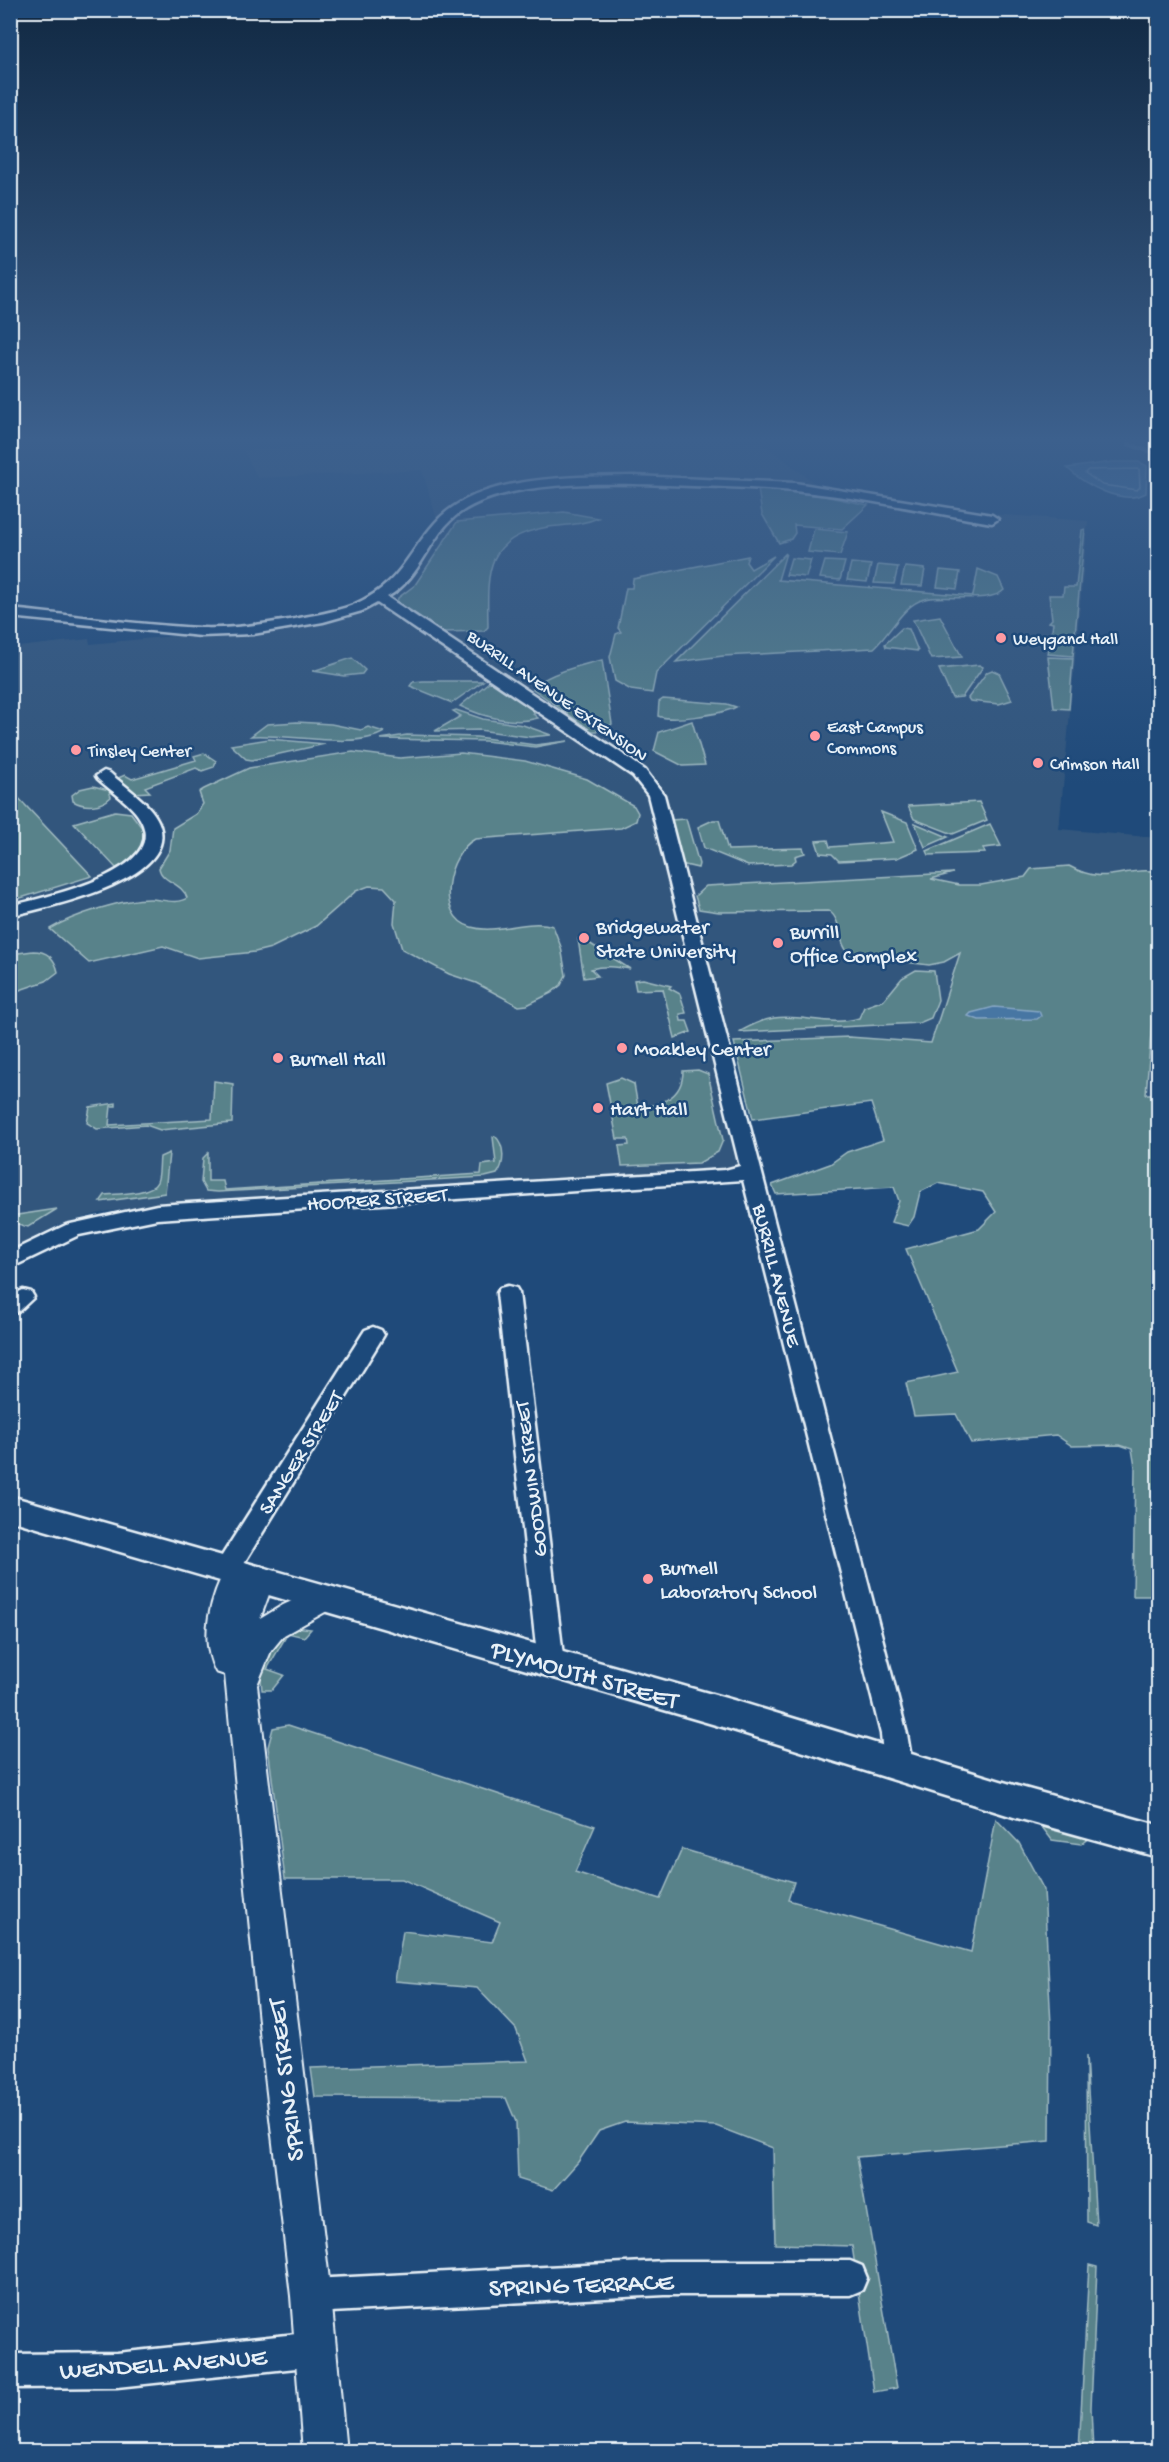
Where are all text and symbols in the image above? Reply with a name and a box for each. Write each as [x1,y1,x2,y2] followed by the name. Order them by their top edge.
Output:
[461,626,651,767] street label: BURRILL AVENUE EXTENSION
[1013,630,1118,651] place label: Weygand Hall
[994,631,1008,645] marker: Weygand Hall
[827,718,924,760] place label: East Campus Commons
[808,729,822,743] marker: East Campus Commons
[87,742,193,763] place label: Tinsley Center
[69,743,83,757] marker: Tinsley Center
[1050,755,1140,776] place label: Crimson Hall
[1031,756,1045,770] marker: Crimson Hall
[595,917,736,966] place label: Bridgewater State University
[789,922,917,971] place label: Burrill Office Complex
[577,931,591,945] marker: Bridgewater State University
[771,936,785,950] marker: Burrill Office Complex
[634,1039,772,1064] place label: Moakley Center
[615,1041,629,1055] marker: Moakley Center
[289,1049,386,1074] place label: Burnell Hall
[271,1051,285,1065] marker: Burnell Hall
[610,1099,688,1124] place label: Hart Hall
[591,1101,605,1115] marker: Hart Hall
[306,1184,449,1219] street label: HOOPER STREET
[745,1201,805,1351] street label: BURRILL AVENUE
[255,1387,351,1520] street label: SANGER STREET
[511,1398,555,1558] street label: GOODWIN STREET
[659,1558,817,1607] place label: Burnell Laboratory School
[641,1572,655,1586] marker: Burnell Laboratory School
[485,1635,682,1719] street label: PLYMOUTH STREET
[263,1995,314,2163] street label: SPRING STREET
[488,2269,675,2306] street label: SPRING TERRACE
[59,2344,269,2389] street label: WENDELL AVENUE

